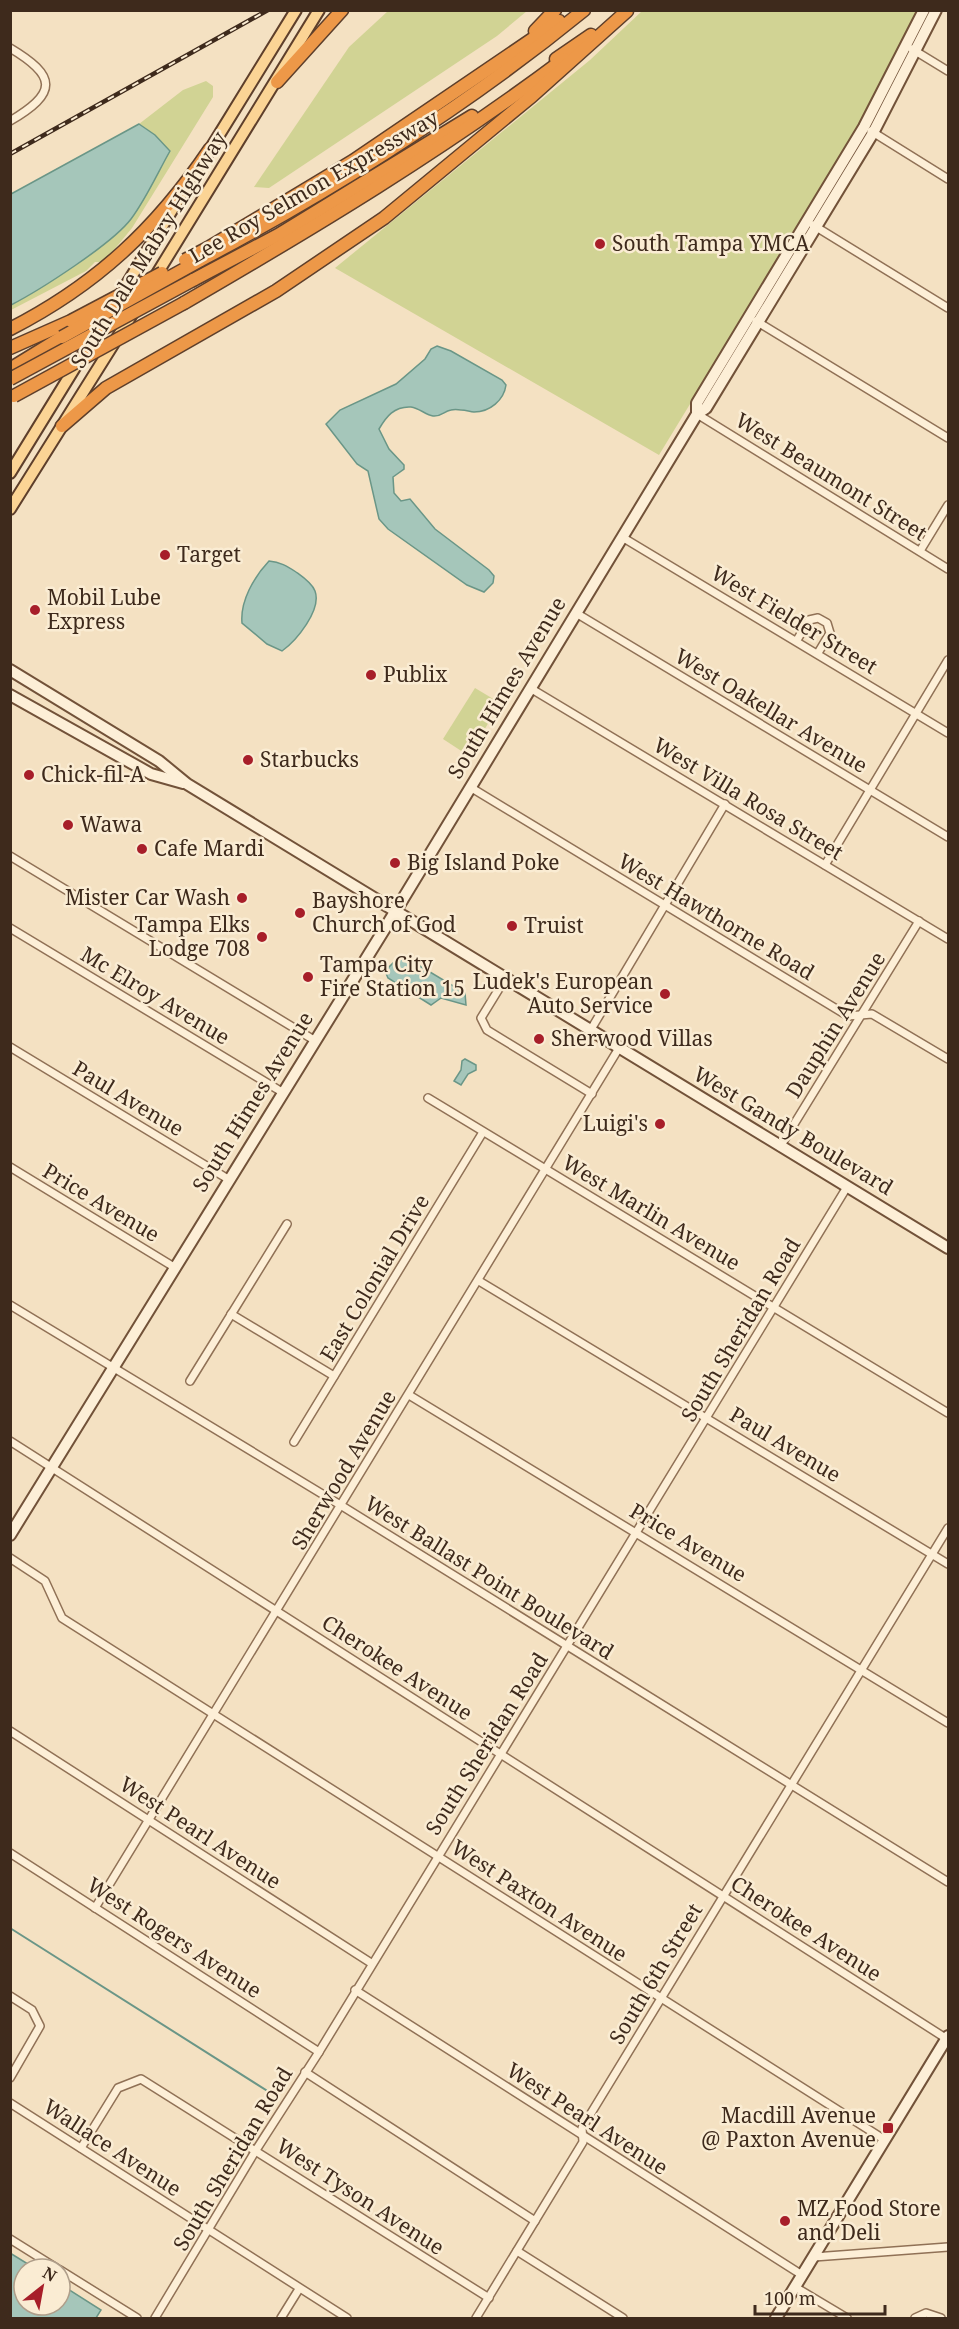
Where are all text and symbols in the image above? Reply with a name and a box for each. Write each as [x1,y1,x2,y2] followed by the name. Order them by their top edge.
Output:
[184,103,443,269] street label: Lee Roy Selmon Expressway
[64,126,233,373] street label: South Dale Mabry Highway
[612,229,810,257] place label: South Tampa YMCA
[593,237,607,251] marker: South Tampa YMCA
[730,406,933,547] street label: West Beaumont Street
[177,540,241,568] place label: Target
[158,548,172,562] marker: Target
[706,558,883,680] street label: West Fielder Street
[47,583,161,635] place label: Mobil Lube Express
[441,591,572,784] street label: South Himes Avenue
[28,603,42,617] marker: Mobil Lube Express
[670,641,873,779] street label: West Oakellar Avenue
[383,660,448,688] place label: Publix
[364,668,378,682] marker: Publix
[648,730,849,866] street label: West Villa Rosa Street
[260,745,359,773] place label: Starbucks
[241,753,255,767] marker: Starbucks
[41,760,145,788] place label: Chick-fil-A
[22,768,36,782] marker: Chick-fil-A
[80,810,142,838] place label: Wawa
[61,818,75,832] marker: Wawa
[154,834,264,862] place label: Cafe Mardi
[135,842,149,856] marker: Cafe Mardi
[613,846,820,986] street label: West Hawthorne Road
[407,848,560,876] place label: Big Island Poke
[388,856,402,870] marker: Big Island Poke
[65,883,230,911] place label: Mister Car Wash
[312,886,456,938] place label: Bayshore Church of God
[235,891,249,905] marker: Mister Car Wash
[293,906,307,920] marker: Bayshore Church of God
[135,910,250,962] place label: Tampa Elks Lodge 708
[524,911,584,939] place label: Truist
[505,919,519,933] marker: Truist
[255,930,269,944] marker: Tampa Elks Lodge 708
[76,940,235,1051] street label: Mc Elroy Avenue
[779,946,891,1103] street label: Dauphin Avenue
[320,950,465,1002] place label: Tampa City Fire Station 15
[473,967,653,1019] place label: Ludek's European Auto Service
[301,970,315,984] marker: Tampa City Fire Station 15
[658,987,672,1001] marker: Ludek's European Auto Service
[185,1006,319,1197] street label: South Himes Avenue
[551,1024,713,1052] place label: Sherwood Villas
[532,1032,546,1046] marker: Sherwood Villas
[68,1054,189,1142] street label: Paul Avenue
[688,1059,899,1201] street label: West Gandy Boulevard
[583,1109,648,1137] place label: Luigi's
[653,1117,667,1131] marker: Luigi's
[557,1148,746,1276] street label: West Marlin Avenue
[38,1156,165,1248] street label: Price Avenue
[313,1189,435,1366] street label: East Colonial Drive
[674,1232,806,1427] street label: South Sheridan Road
[284,1384,402,1555] street label: Sherwood Avenue
[725,1400,846,1488] street label: Paul Avenue
[360,1489,619,1666] street label: West Ballast Point Boulevard
[625,1496,752,1588] street label: Price Avenue
[317,1608,478,1726] street label: Cherokee Avenue
[419,1647,554,1840] street label: South Sheridan Road
[115,1770,287,1895] street label: West Pearl Avenue
[446,1833,633,1968] street label: West Paxton Avenue
[726,1869,887,1987] street label: Cherokee Avenue
[82,1870,267,2004] street label: West Rogers Avenue
[602,1898,708,2049] street label: South 6th Street
[502,2056,674,2181] street label: West Pearl Avenue
[166,2061,298,2256] street label: South Sheridan Road
[38,2092,187,2202] street label: Wallace Avenue
[701,2101,876,2153] place label: Macdill Avenue @ Paxton Avenue
[881,2121,895,2135] marker: Macdill Avenue @ Paxton Avenue
[271,2131,450,2261] street label: West Tyson Avenue
[797,2194,941,2246] place label: MZ Food Store and Deli
[778,2214,792,2228] marker: MZ Food Store and Deli
[12,2257,72,2317] north arrow
[39,2261,61,2287] text: N
[755,2278,886,2316] scale bar
[764,2286,816,2310] text: 100 m

